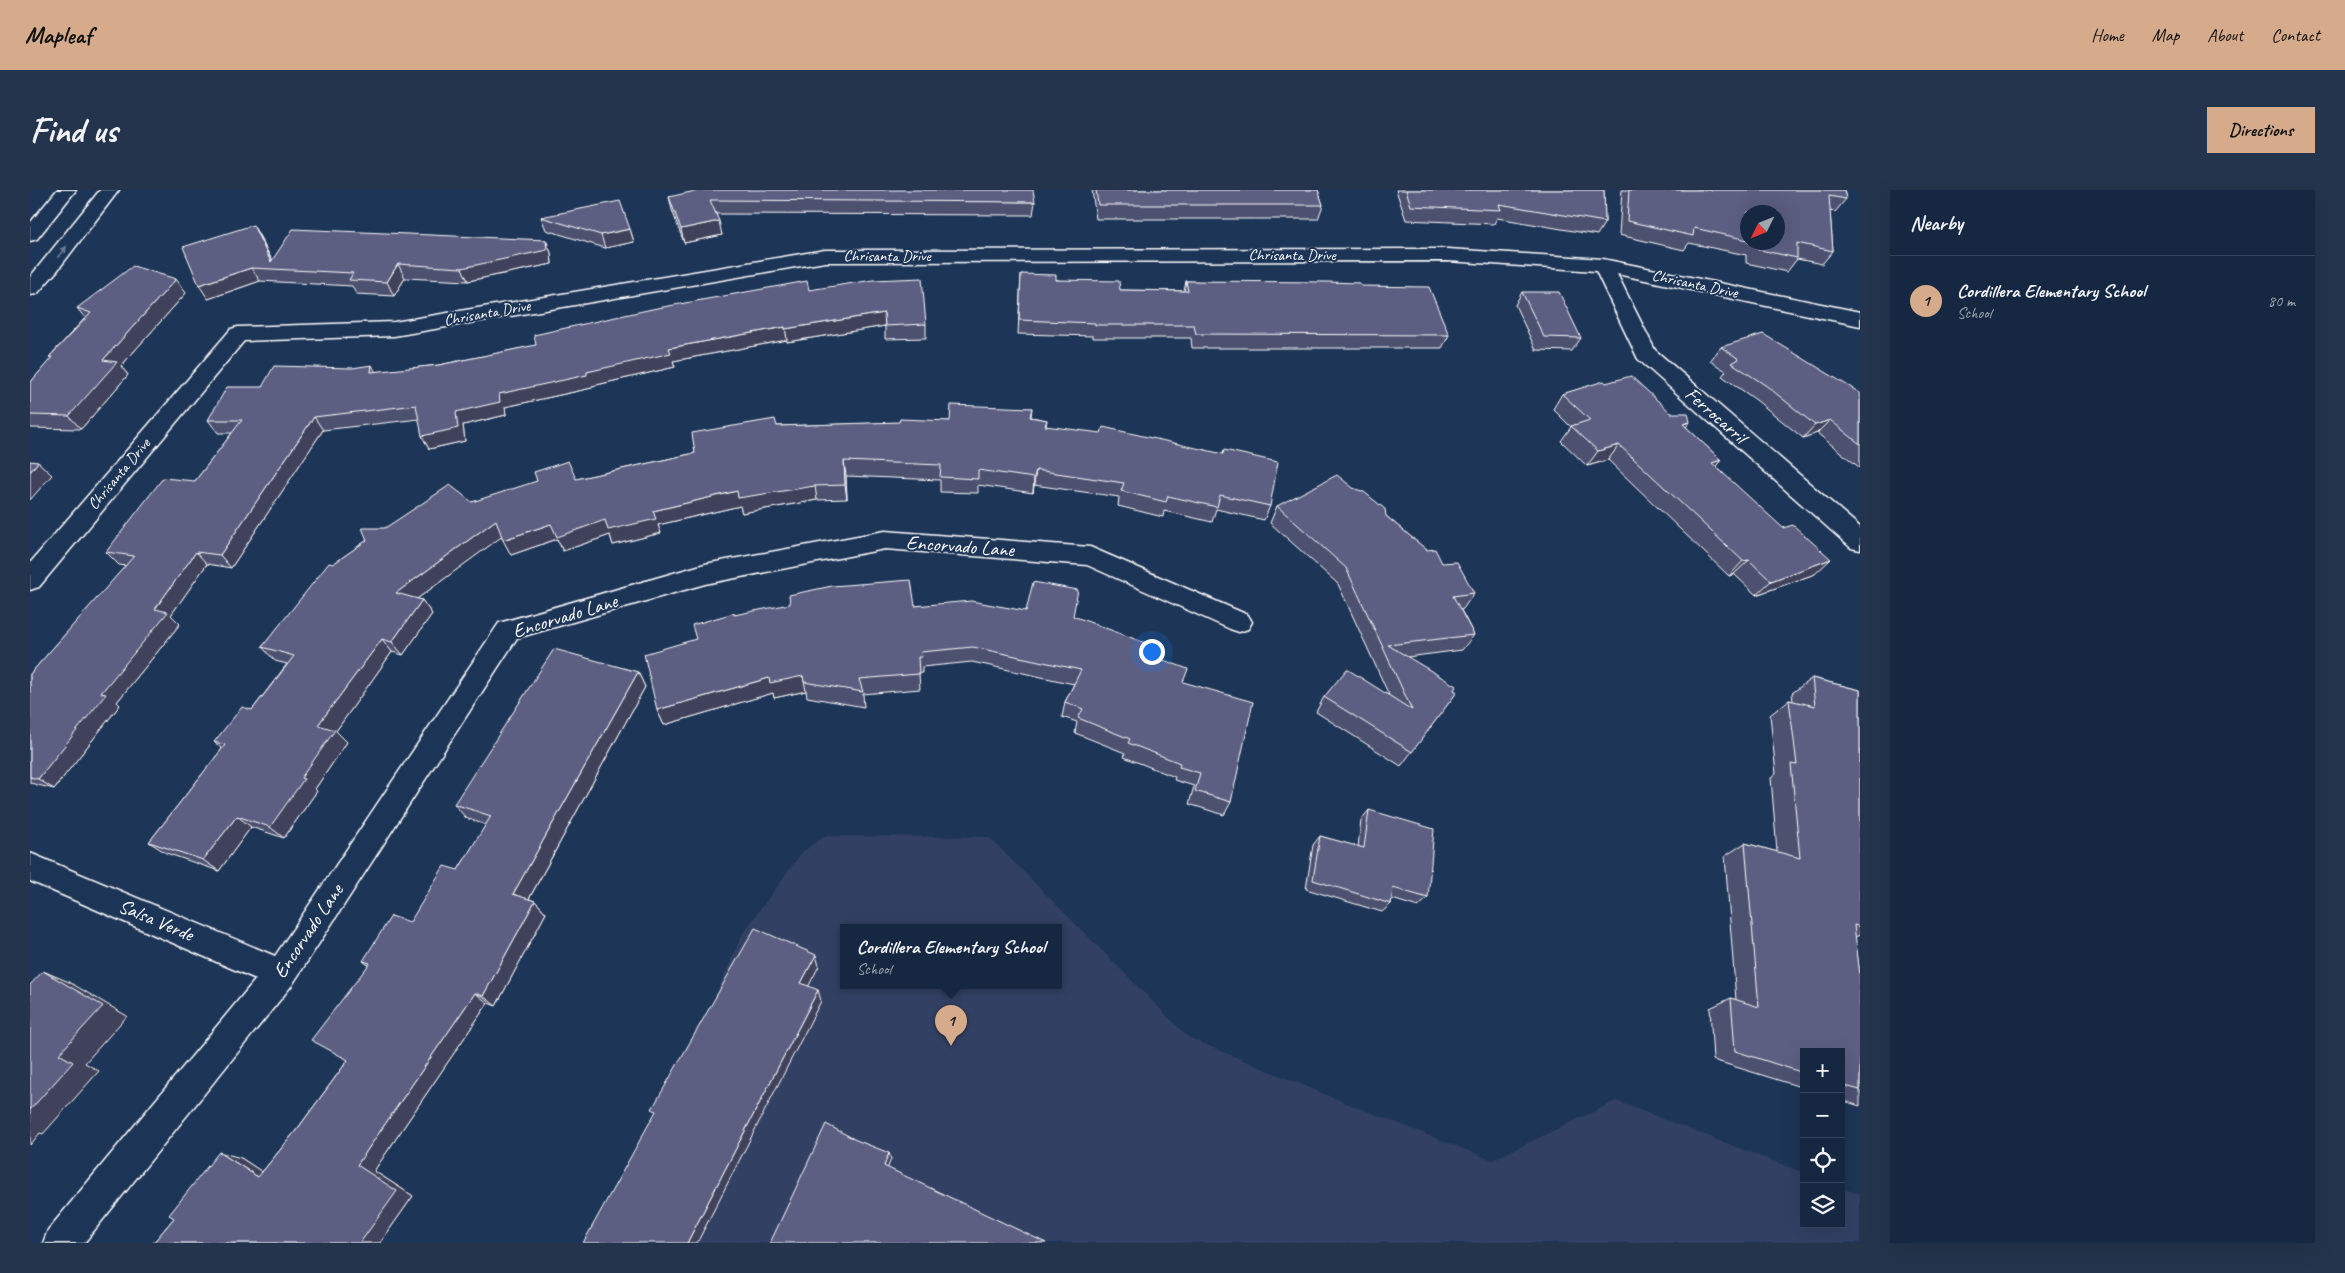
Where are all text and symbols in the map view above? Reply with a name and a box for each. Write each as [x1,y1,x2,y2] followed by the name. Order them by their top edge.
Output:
[25,20,92,50] text: Mapleaf
[2091,24,2124,46] text: Home
[2152,24,2179,46] text: Map
[2207,24,2243,46] text: About
[2271,24,2320,46] text: Contact
[2207,107,2315,153] button: Directions
[30,108,117,153] text: Find us
[1740,205,1785,250] north arrow
[1910,210,1963,236] text: Nearby
[57,245,67,259] one-way arrow
[1248,245,1337,265] street label: Chrisanta Drive
[843,246,932,266] street label: Chrisanta Drive
[1650,265,1741,303] street label: Chrisanta Drive
[1957,279,2145,303] text: Cordillera Elementary School
[1922,291,1930,311] text: 1
[2268,291,2295,311] text: 80 m
[442,295,533,330] street label: Chrisanta Drive
[1957,303,1991,323] text: School
[1680,381,1755,451] street label: Ferrocarril
[83,433,156,514] street label: Chrisanta Drive
[905,530,1016,562] street label: Encorvado Lane
[510,588,622,644] street label: Encorvado Lane
[1139,639,1165,665] your location
[267,878,349,983] street label: Encorvado Lane
[115,893,198,947] street label: Salsa Verde
[840,924,1062,989] popup
[857,935,1045,959] text: Cordillera Elementary School
[857,959,891,979] text: School
[935,1005,967,1046] pin: 1
[1800,1048,1845,1228] map controls
[1800,1048,1845,1093] button: +
[1800,1093,1845,1138] button: −
[1800,1138,1845,1183] button: locate
[1800,1183,1845,1228] button: layers

